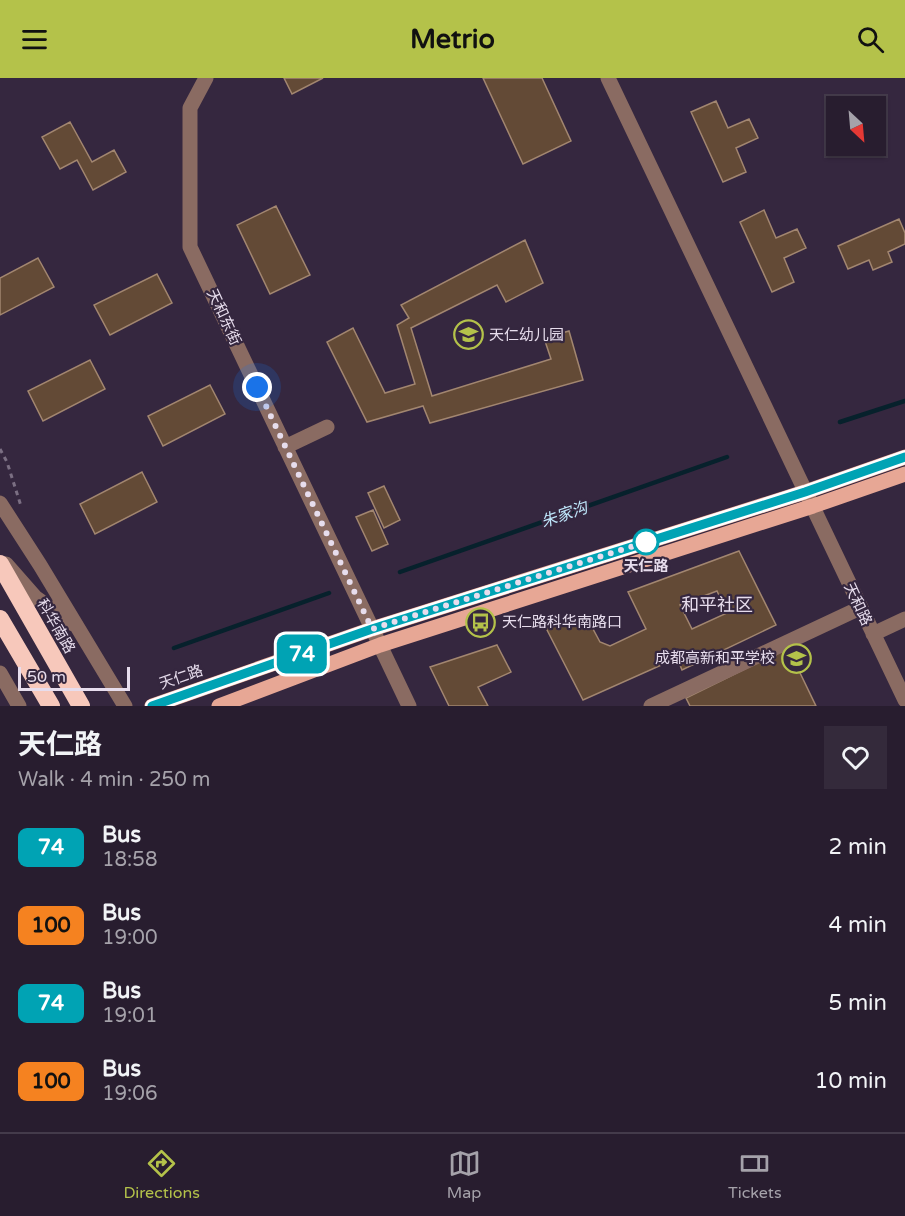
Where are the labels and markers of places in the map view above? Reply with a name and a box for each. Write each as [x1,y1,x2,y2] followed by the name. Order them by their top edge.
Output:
[452,319,484,351] school or university icon: 天仁幼儿园
[489,326,564,344] place label: 天仁幼儿园
[633,529,659,555] marker: 天仁路
[623,557,669,575] place label: 天仁路
[465,606,497,638] bus stop icon: 天仁路科华南路口
[502,613,622,631] place label: 天仁路科华南路口
[780,642,812,674] school or university icon: 成都高新和平学校
[655,649,775,667] place label: 成都高新和平学校

